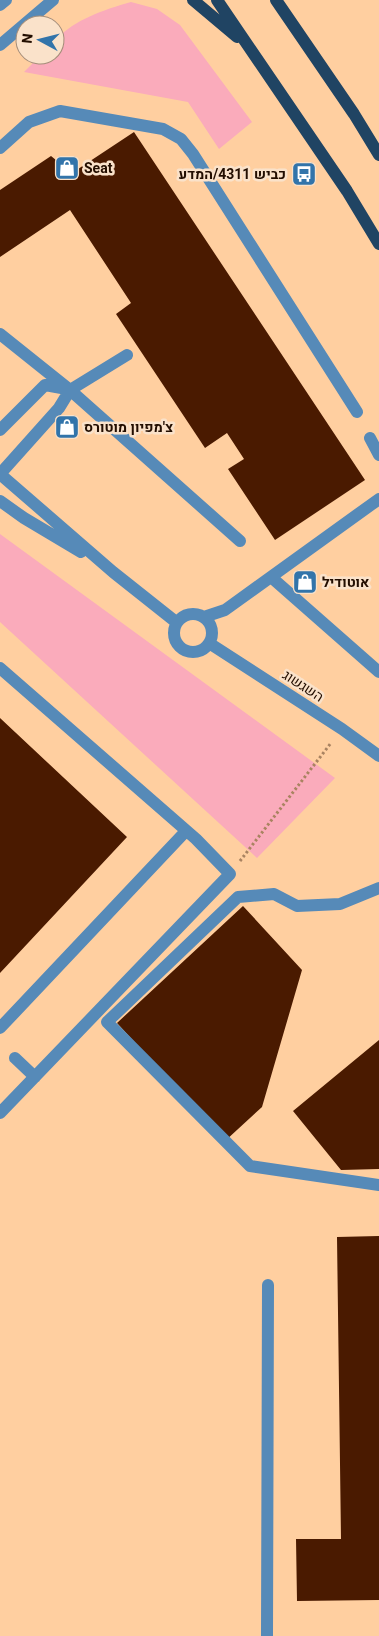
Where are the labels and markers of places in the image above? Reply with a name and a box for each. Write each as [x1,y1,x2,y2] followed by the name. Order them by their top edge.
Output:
[54,155,80,181] shop icon: Seat
[84,158,113,179] place label: Seat
[291,161,317,187] bus stop icon: כביש 4311/המדע
[178,164,286,185] place label: כביש 4311/המדע
[54,414,80,440] shop icon: צ'מפיון מוטורס
[84,417,173,438] place label: צ'מפיון מוטורס
[292,569,318,595] shop icon: אוטודיל
[322,572,369,593] place label: אוטודיל

